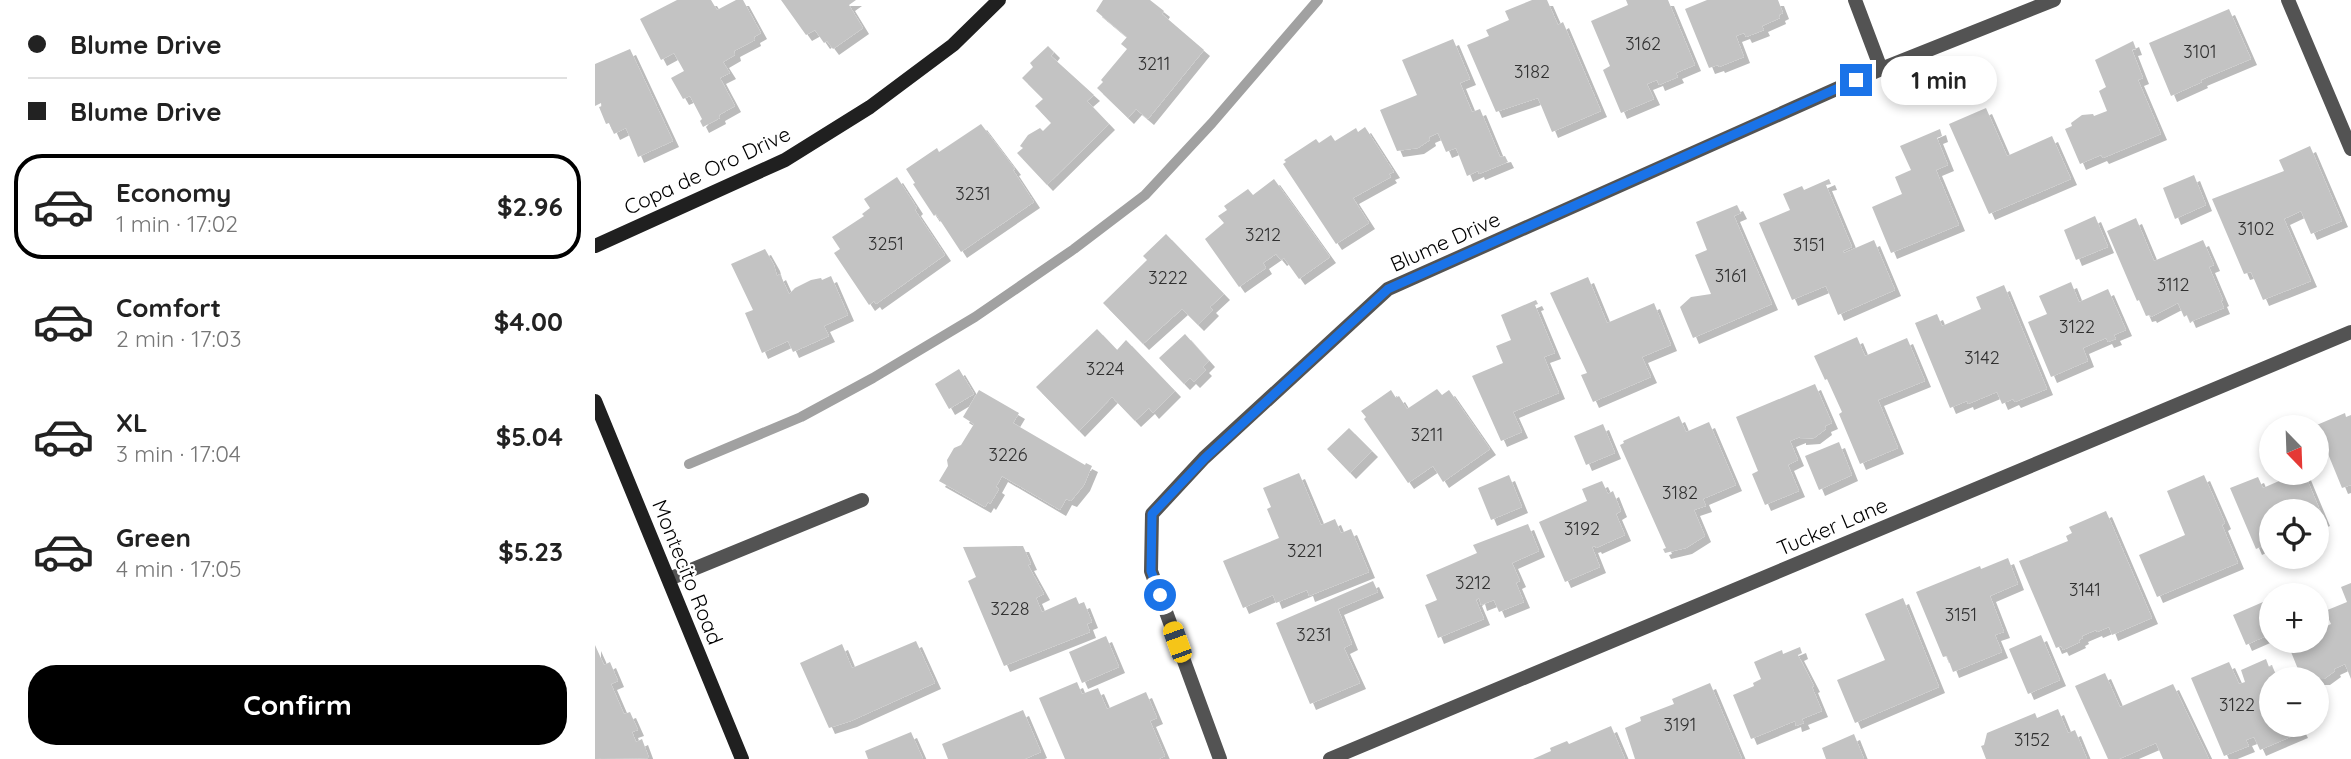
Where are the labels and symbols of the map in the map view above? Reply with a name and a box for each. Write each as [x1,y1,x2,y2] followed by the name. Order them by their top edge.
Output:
[1625,32,1661,55] house number: 3162
[2183,40,2217,63] house number: 3101
[1138,52,1170,75] house number: 3211
[1881,56,1996,104] callout: 1 min
[1514,60,1550,83] house number: 3182
[1840,64,1872,96] route end
[620,120,794,220] street label: Copa de Oro Drive
[955,182,991,205] house number: 3231
[1386,205,1504,277] street label: Blume Drive
[2238,217,2274,240] house number: 3102
[1245,223,1281,246] house number: 3212
[868,232,904,255] house number: 3251
[1793,233,1825,256] house number: 3151
[1715,264,1747,287] house number: 3161
[1148,266,1188,289] house number: 3222
[2157,273,2189,296] house number: 3112
[2059,315,2095,338] house number: 3122
[1964,346,2000,369] house number: 3142
[1086,357,1124,380] house number: 3224
[2259,415,2329,485] north arrow
[1411,423,1443,446] house number: 3211
[988,443,1028,466] house number: 3226
[1662,481,1698,504] house number: 3182
[1773,491,1891,561] street label: Tucker Lane
[647,496,729,648] street label: Montecito Road
[1564,517,1600,540] house number: 3192
[1287,539,1323,562] house number: 3221
[1455,571,1491,594] house number: 3212
[2069,578,2101,601] house number: 3141
[1144,579,1176,611] route start
[990,597,1030,620] house number: 3228
[1945,603,1977,626] house number: 3151
[1160,619,1195,665] car
[1296,623,1332,646] house number: 3231
[2219,693,2255,716] house number: 3122
[1664,713,1696,736] house number: 3191
[2014,728,2050,751] house number: 3152

